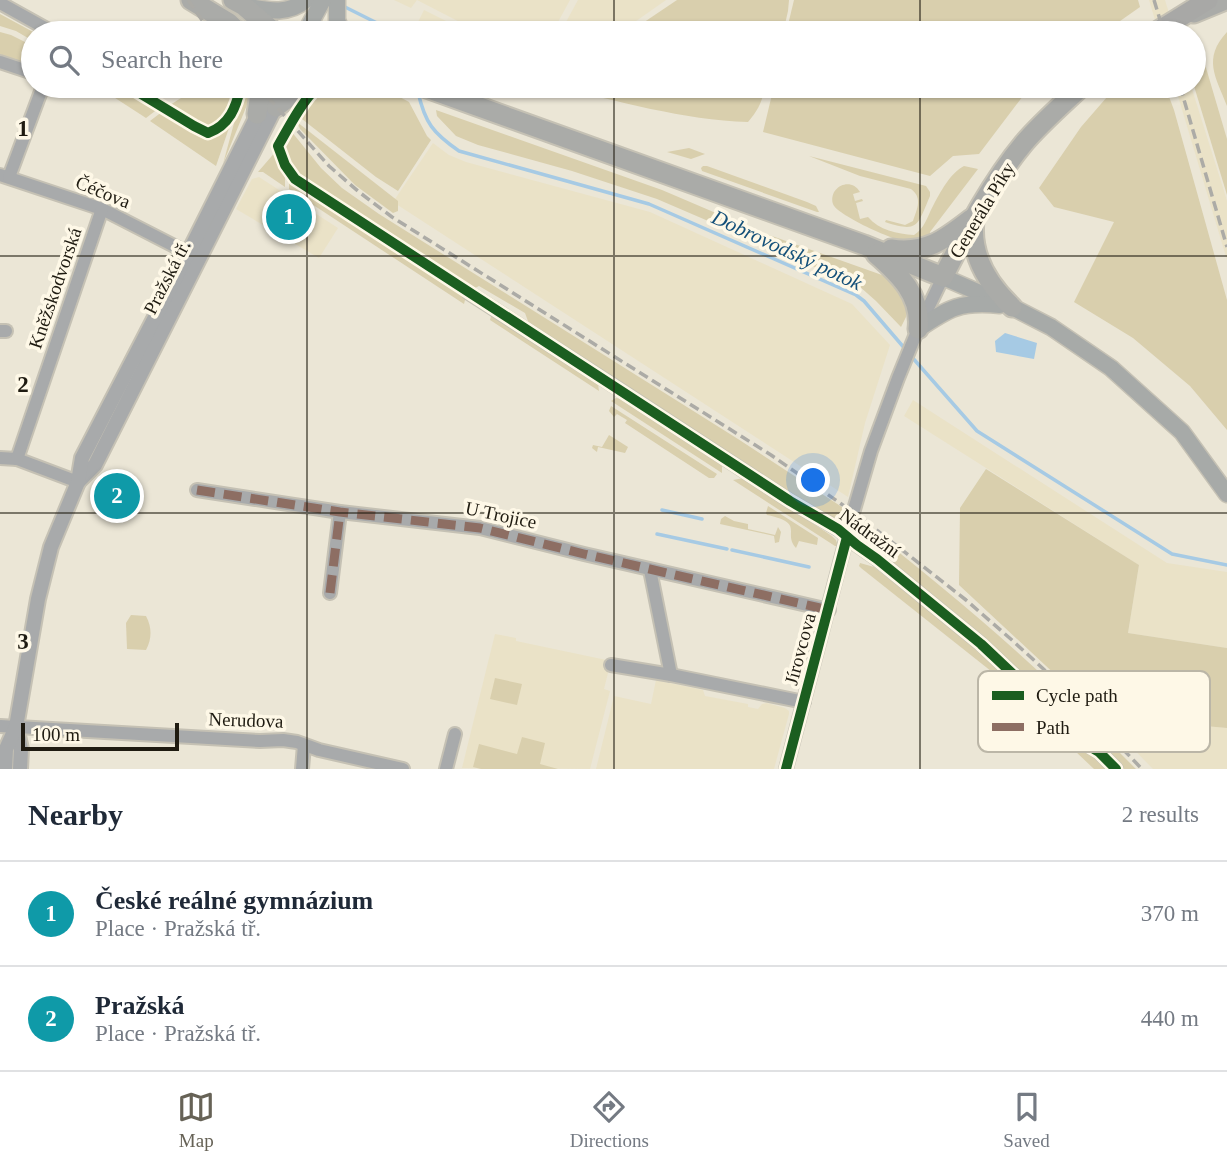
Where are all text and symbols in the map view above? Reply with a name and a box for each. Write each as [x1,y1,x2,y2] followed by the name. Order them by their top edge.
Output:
[21,21,1206,98] search box
[45,41,83,79] icon: search
[101,45,223,74] text: Search here
[17,116,29,141] text: 1
[945,158,1019,262] street label: Generála Píky
[73,172,134,213] street label: Čéčova
[266,191,312,243] pin: 1
[707,204,867,296] water label: Dobrovodský potok
[24,224,86,351] street label: Kněžskodvorská
[139,237,195,317] street label: Pražská tř.
[17,372,29,397] text: 2
[796,463,830,497] your location
[94,470,140,522] pin: 2
[463,497,539,533] street label: U Trojice
[836,504,905,562] street label: Nádražní
[780,610,820,687] street label: Jírovcova
[17,629,29,654] text: 3
[978,671,1210,752] legend
[1036,685,1118,706] text: Cycle path
[208,708,284,732] street label: Nerudova
[1036,717,1070,738] text: Path
[21,720,178,752] scale bar
[32,724,80,745] text: 100 m
[28,798,123,831] text: Nearby
[1122,802,1199,827] text: 2 results
[95,886,373,915] text: České reálné gymnázium
[45,901,57,926] text: 1
[1141,901,1199,926] text: 370 m
[95,916,261,941] text: Place · Pražská tř.
[95,991,185,1020] text: Pražská
[45,1006,57,1031] text: 2
[1141,1006,1199,1031] text: 440 m
[95,1021,261,1046] text: Place · Pražská tř.
[177,1088,215,1152] tab: Map
[570,1088,649,1152] tab: Directions
[1003,1088,1050,1152] tab: Saved

